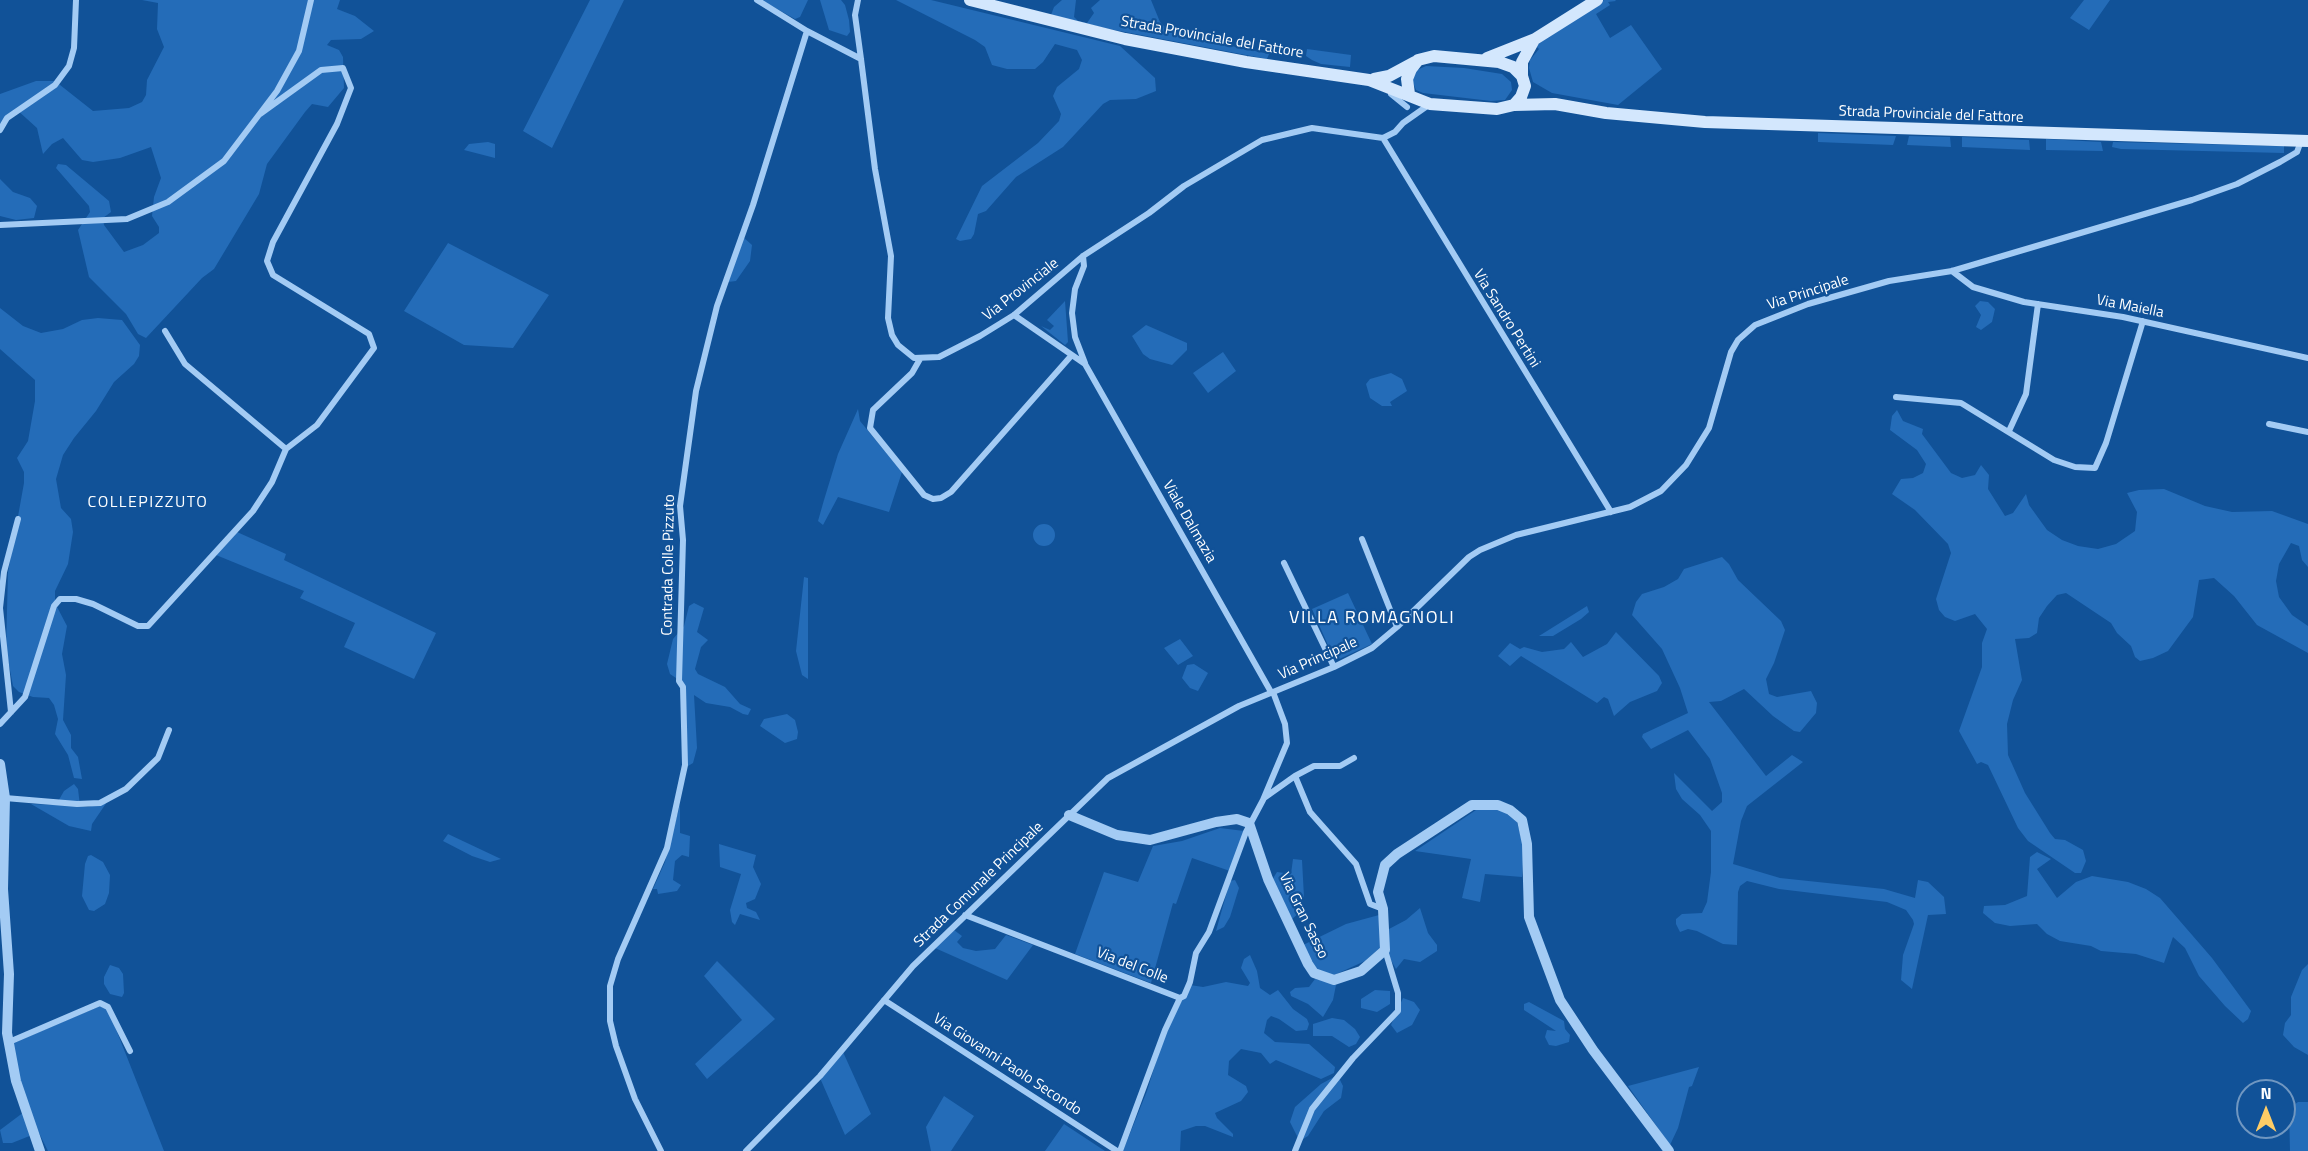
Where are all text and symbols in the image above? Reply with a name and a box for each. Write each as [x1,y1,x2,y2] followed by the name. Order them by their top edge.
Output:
[1119,13,1305,63] street label: Strada Provinciale del Fattore
[1838,103,2024,127] street label: Strada Provinciale del Fattore
[979,255,1063,325] street label: Via Provinciale
[1469,267,1543,371] street label: Via Sandro Pertini
[1765,271,1851,315] street label: Via Principale
[2095,292,2165,322] street label: Via Maiella
[1158,478,1220,566] street label: Viale Dalmazia
[88,493,208,513] district label: COLLEPIZZUTO
[659,494,679,636] street label: Contrada Colle Pizzuto
[1289,608,1455,630] district label: VILLA ROMAGNOLI
[1276,634,1360,684] street label: Via Principale
[911,819,1047,951] street label: Strada Comunale Principale
[1274,870,1332,962] street label: Via Gran Sasso
[1094,944,1170,988] street label: Via del Colle
[929,1010,1085,1120] street label: Via Giovanni Paolo Secondo
[2236,1079,2296,1139] north arrow
[2260,1081,2272,1105] text: N

